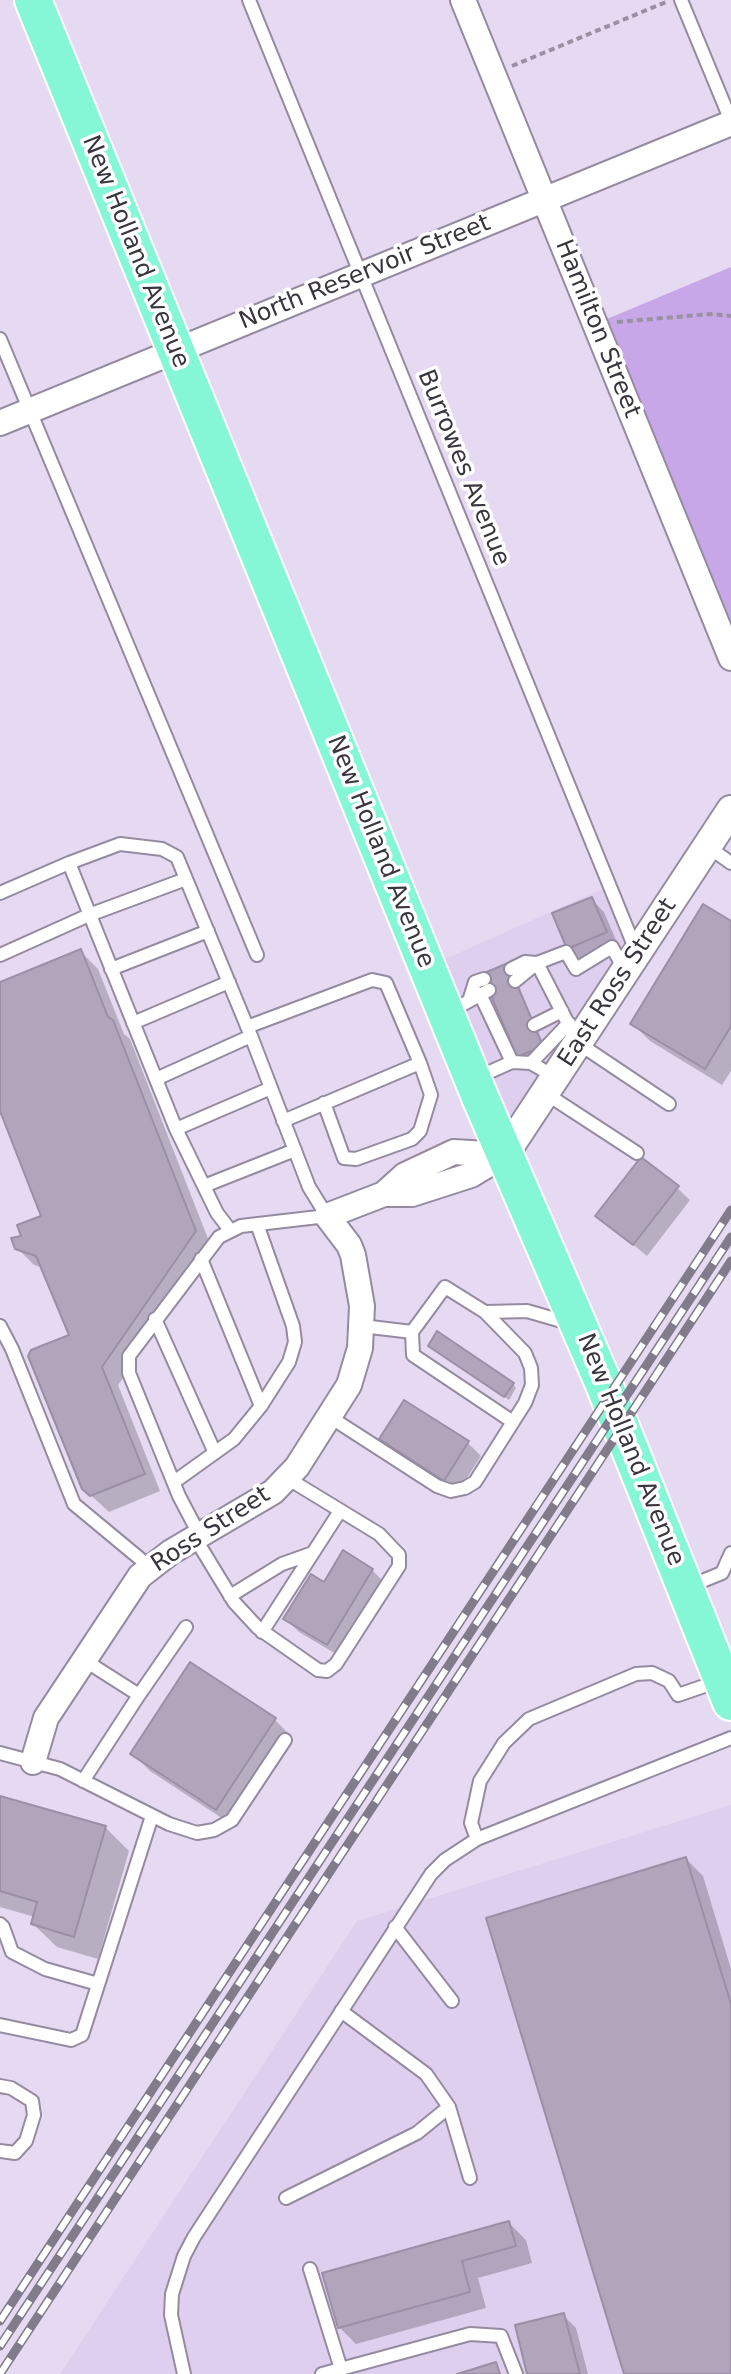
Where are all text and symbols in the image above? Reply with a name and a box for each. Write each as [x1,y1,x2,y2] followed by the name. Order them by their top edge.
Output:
[75,132,195,372] street label: New Holland Avenue
[235,209,495,337] street label: North Reservoir Street
[548,236,646,422] street label: Hamilton Street
[411,366,515,570] street label: Burrowes Avenue
[320,732,440,972] street label: New Holland Avenue
[553,893,683,1073] street label: East Ross Street
[570,1330,690,1570] street label: New Holland Avenue
[146,1481,276,1579] street label: Ross Street

